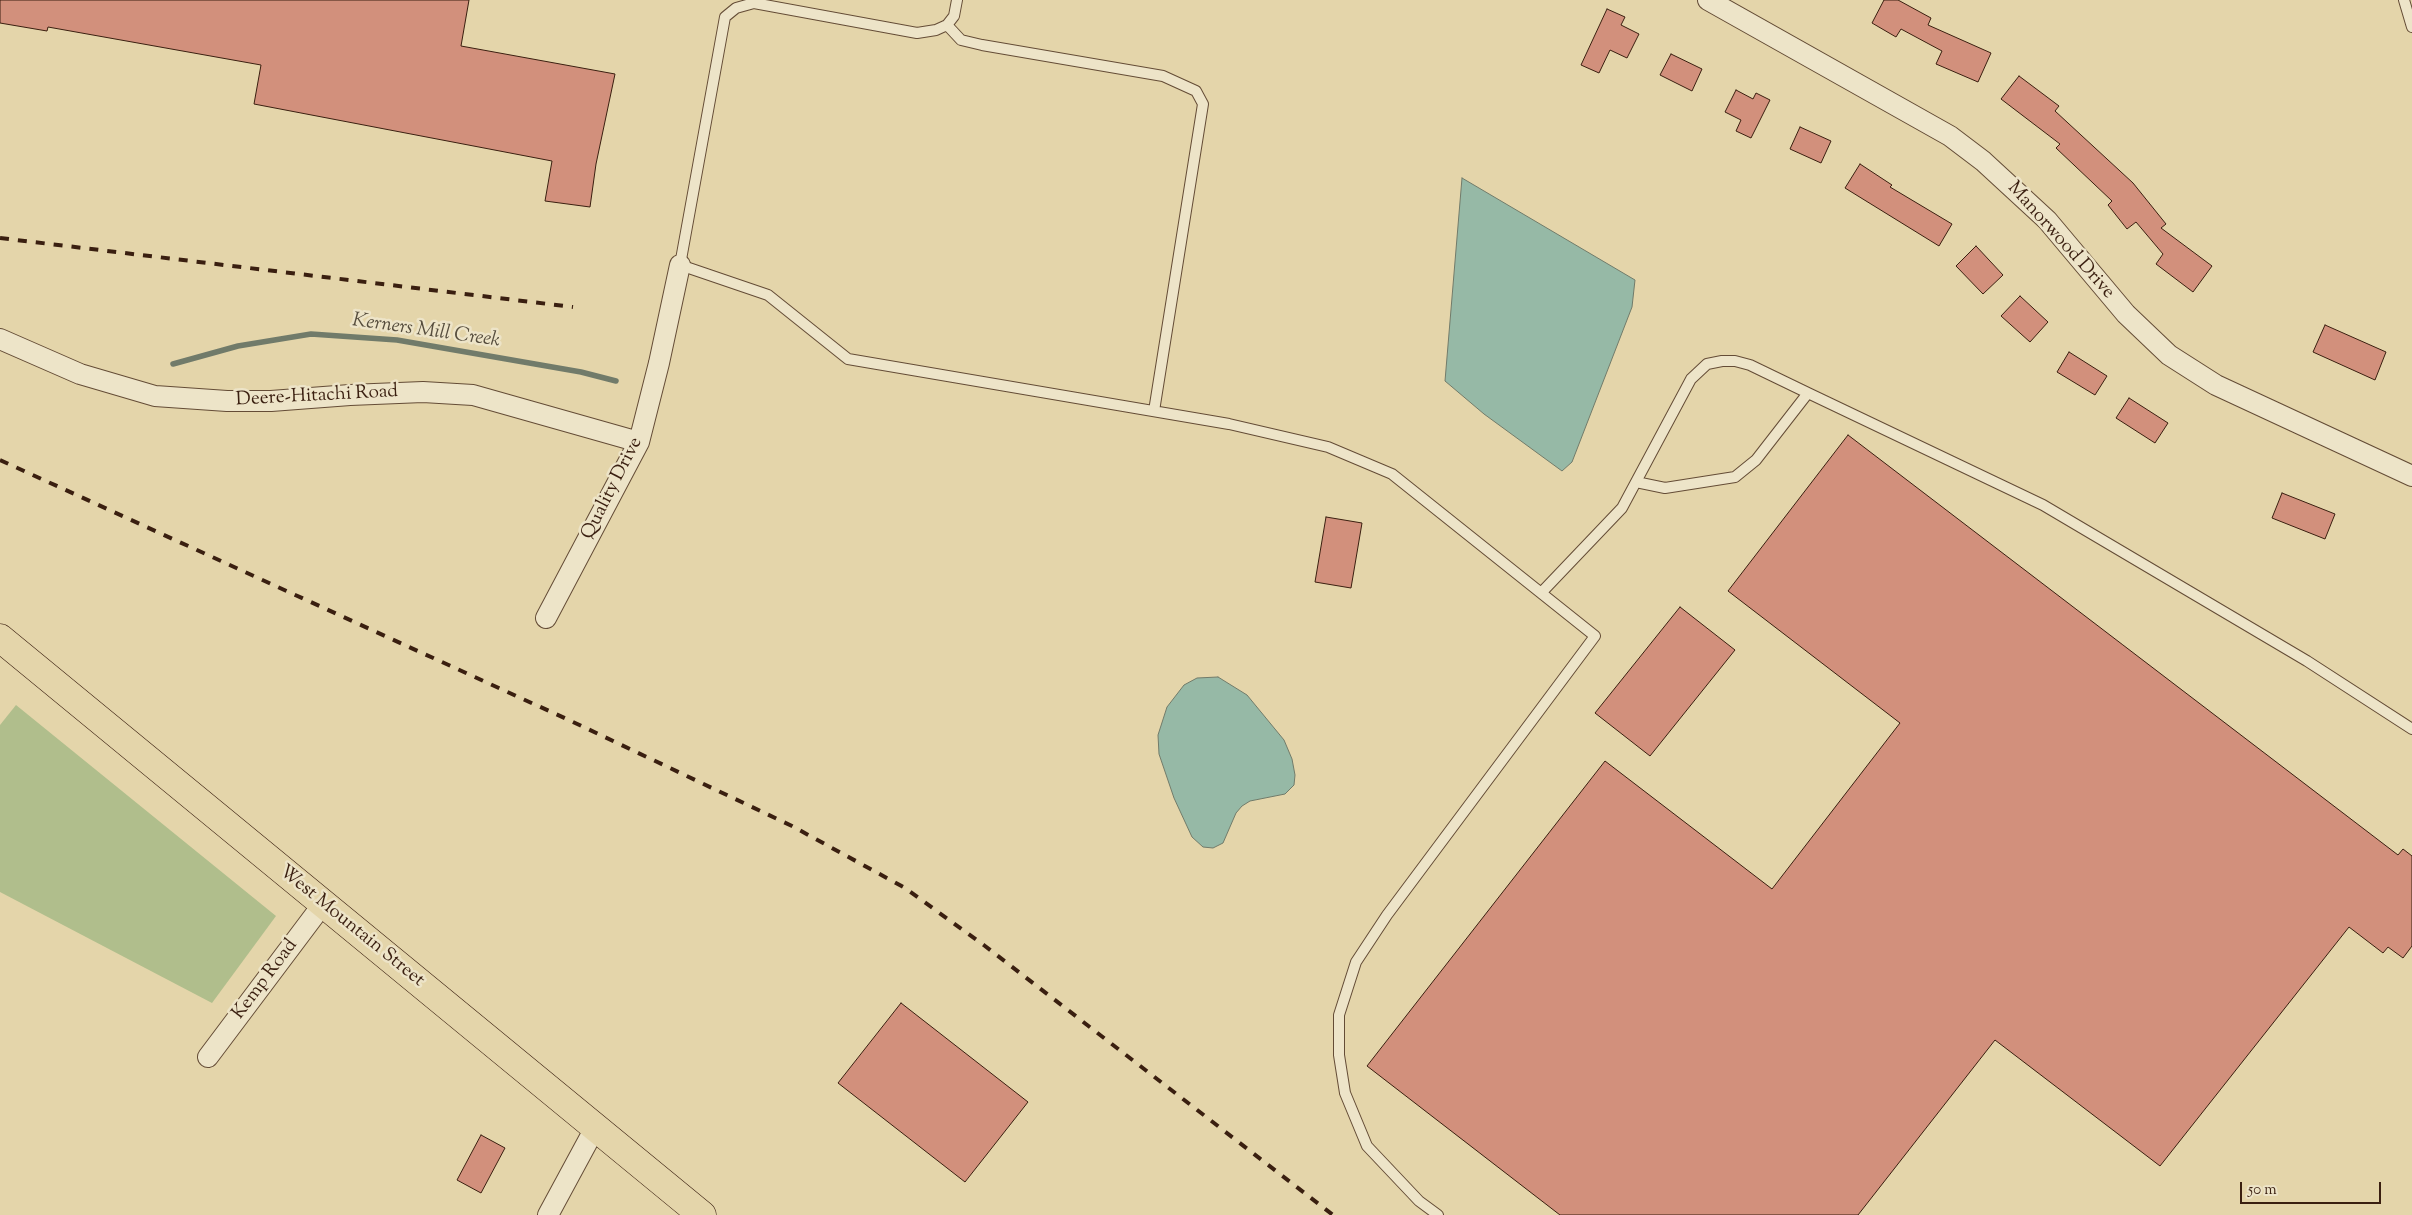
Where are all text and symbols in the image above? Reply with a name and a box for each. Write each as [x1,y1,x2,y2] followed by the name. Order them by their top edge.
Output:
[2001,178,2119,304] street label: Manorwood Drive
[351,310,501,354] water label: Kerners Mill Creek
[235,381,399,413] street label: Deere-Hitachi Road
[577,434,649,544] street label: Quality Drive
[274,861,428,993] street label: West Mountain Street
[228,935,304,1025] street label: Kemp Road
[2242,1172,2383,1204] scale bar
[2248,1180,2277,1201] text: 50 m

